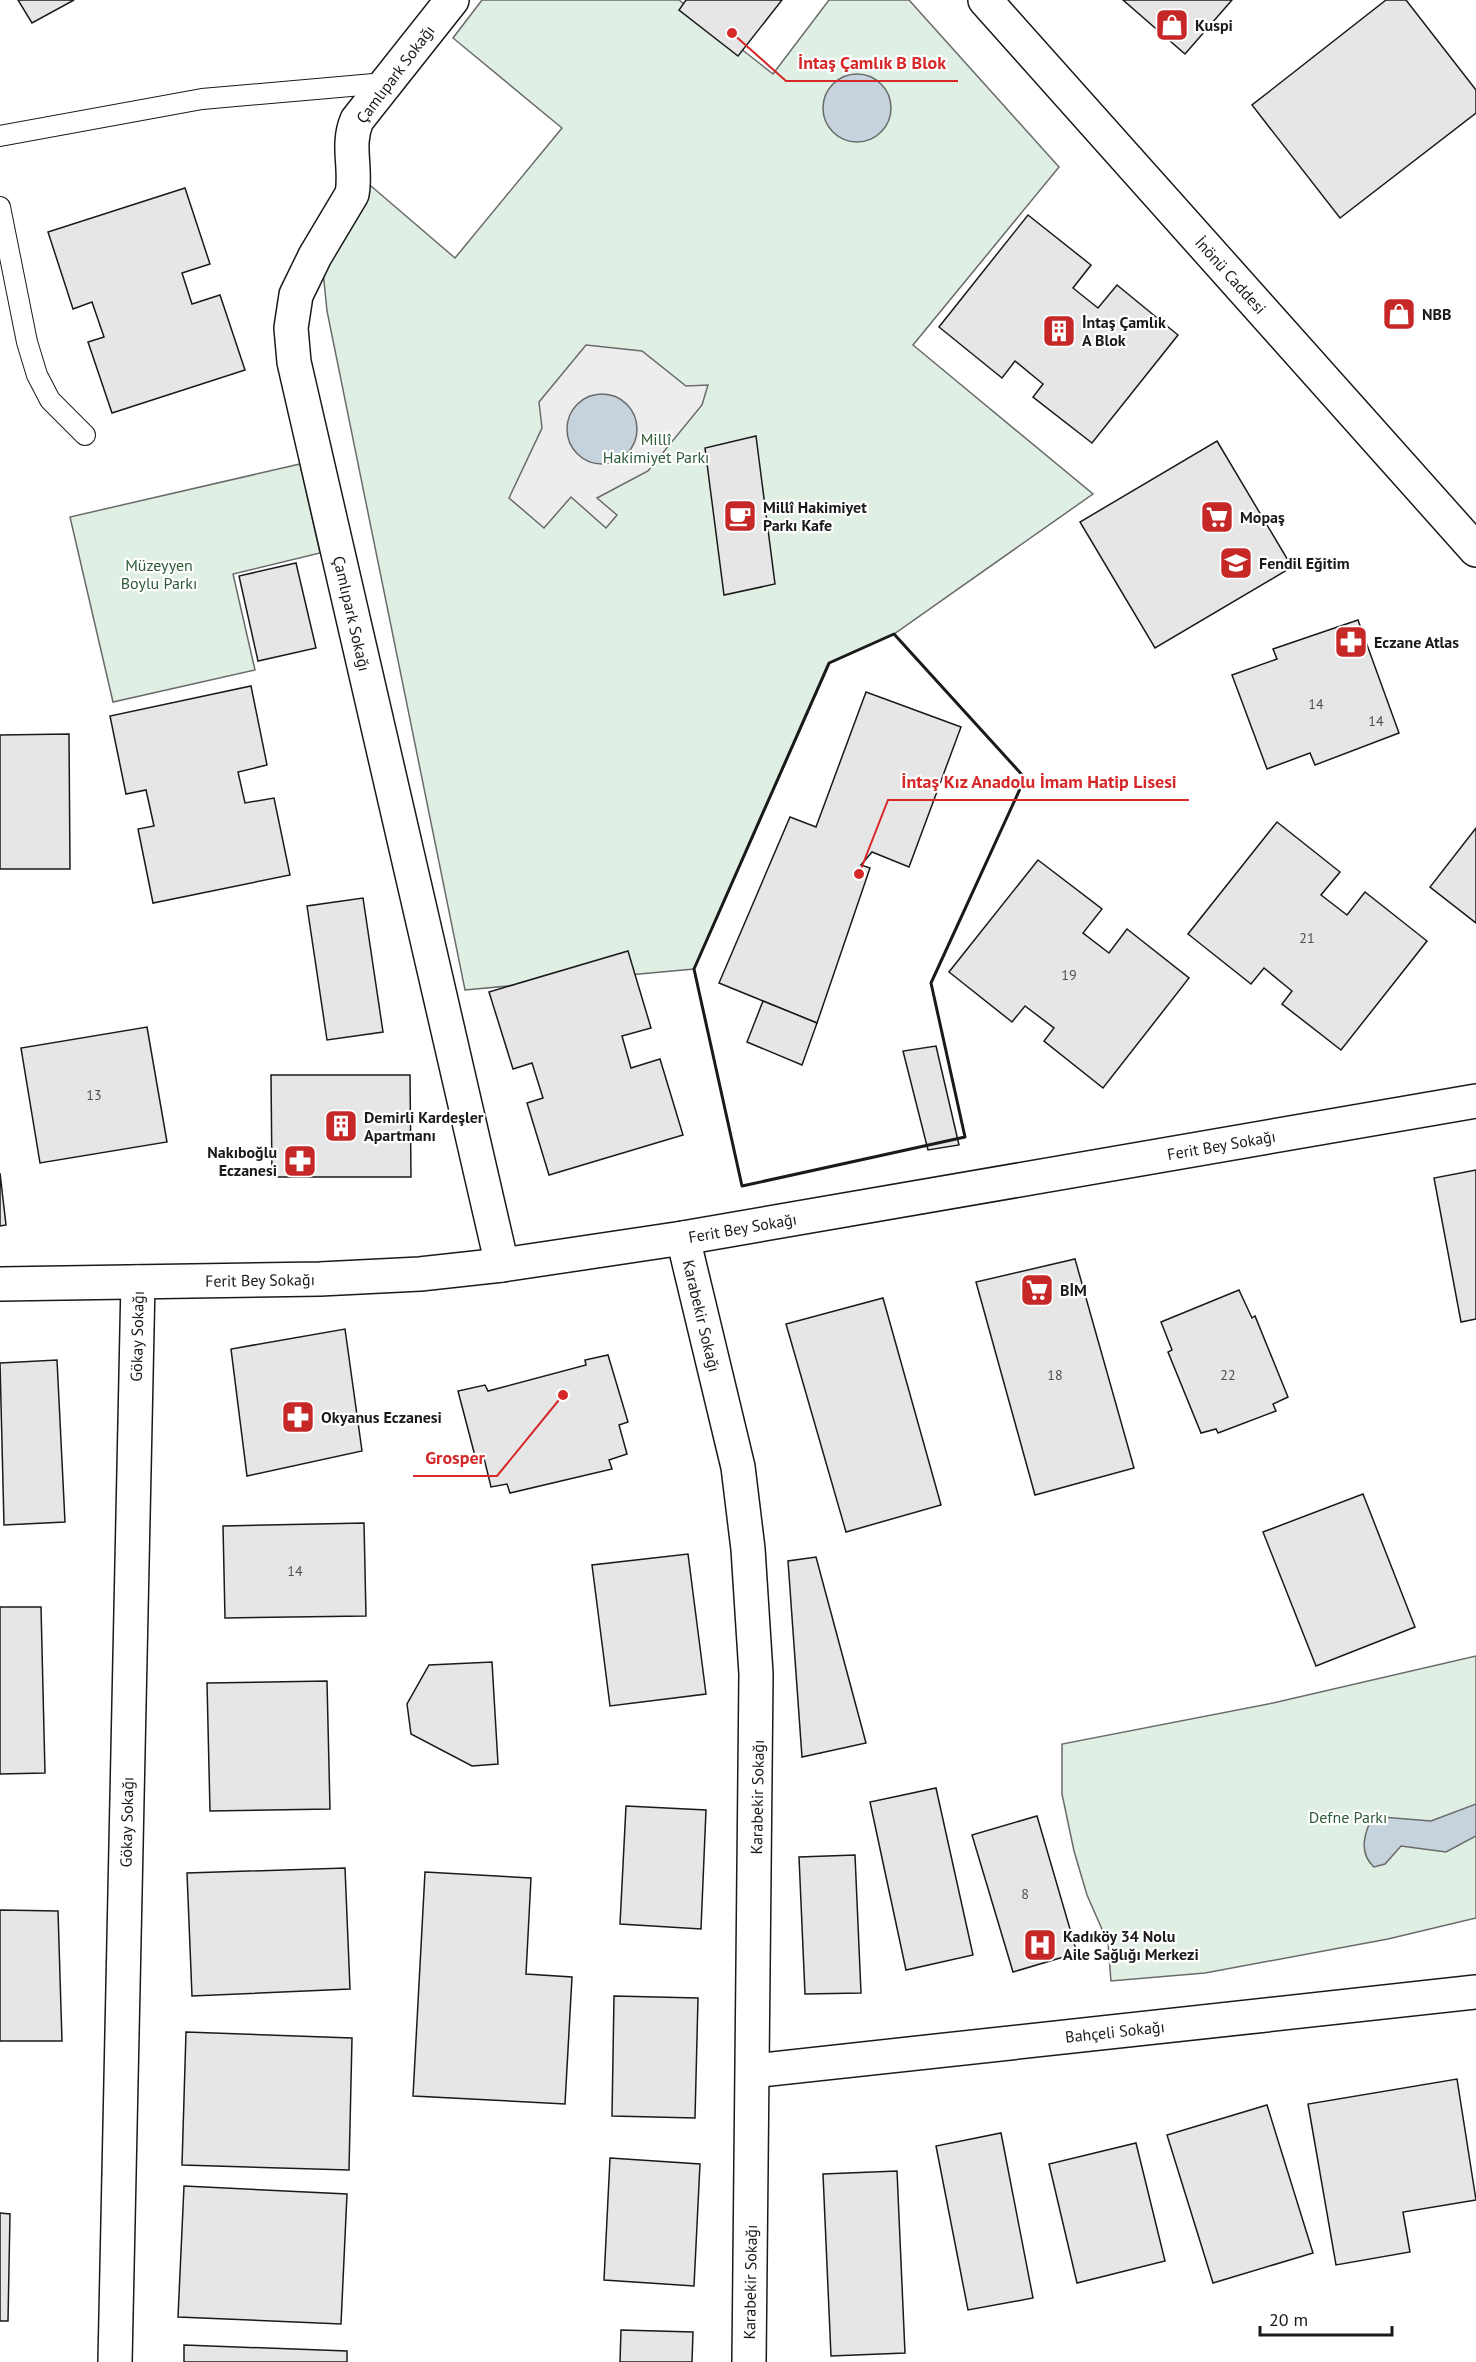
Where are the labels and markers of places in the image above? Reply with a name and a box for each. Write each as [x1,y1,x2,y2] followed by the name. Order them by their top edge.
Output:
[1154,7,1190,43] shop icon: Kuspi
[1195,15,1233,35] place label: Kuspi
[786,45,958,81] callout: İntaş Çamlık B Blok
[1381,296,1417,332] shop icon: NBB
[1422,304,1451,324] place label: NBB
[1082,312,1166,350] place label: İntaş Çamlık A Blok
[1041,313,1077,349] building icon: İntaş Çamlık A Blok
[763,497,867,535] place label: Millî Hakimiyet Parkı Kafe
[722,498,758,534] cafe icon: Millî Hakimiyet Parkı Kafe
[1199,499,1235,535] supermarket icon: Mopaş
[1240,507,1285,527] place label: Mopaş
[1218,545,1254,581] school or university icon: Fendil Eğitim
[1259,553,1350,573] place label: Fendil Eğitim
[1333,624,1369,660] pharmacy icon: Eczane Atlas
[1374,632,1459,652] place label: Eczane Atlas
[888,764,1189,800] callout: İntaş Kız Anadolu İmam Hatip Lisesi
[364,1107,484,1145] place label: Demirli Kardeşler Apartmanı
[323,1108,359,1144] building icon: Demirli Kardeşler Apartmanı
[207,1142,277,1180] place label: Nakıboğlu Eczanesi
[282,1143,318,1179] pharmacy icon: Nakıboğlu Eczanesi
[1019,1272,1055,1308] supermarket icon: BİM
[1060,1280,1087,1300] place label: BİM
[280,1399,316,1435] pharmacy icon: Okyanus Eczanesi
[321,1407,442,1427] place label: Okyanus Eczanesi
[413,1440,497,1476] callout: Grosper
[1063,1926,1199,1964] place label: Kadıköy 34 Nolu Aile Sağlığı Merkezi
[1022,1927,1058,1963] hospital icon: Kadıköy 34 Nolu Aile Sağlığı Merkezi

